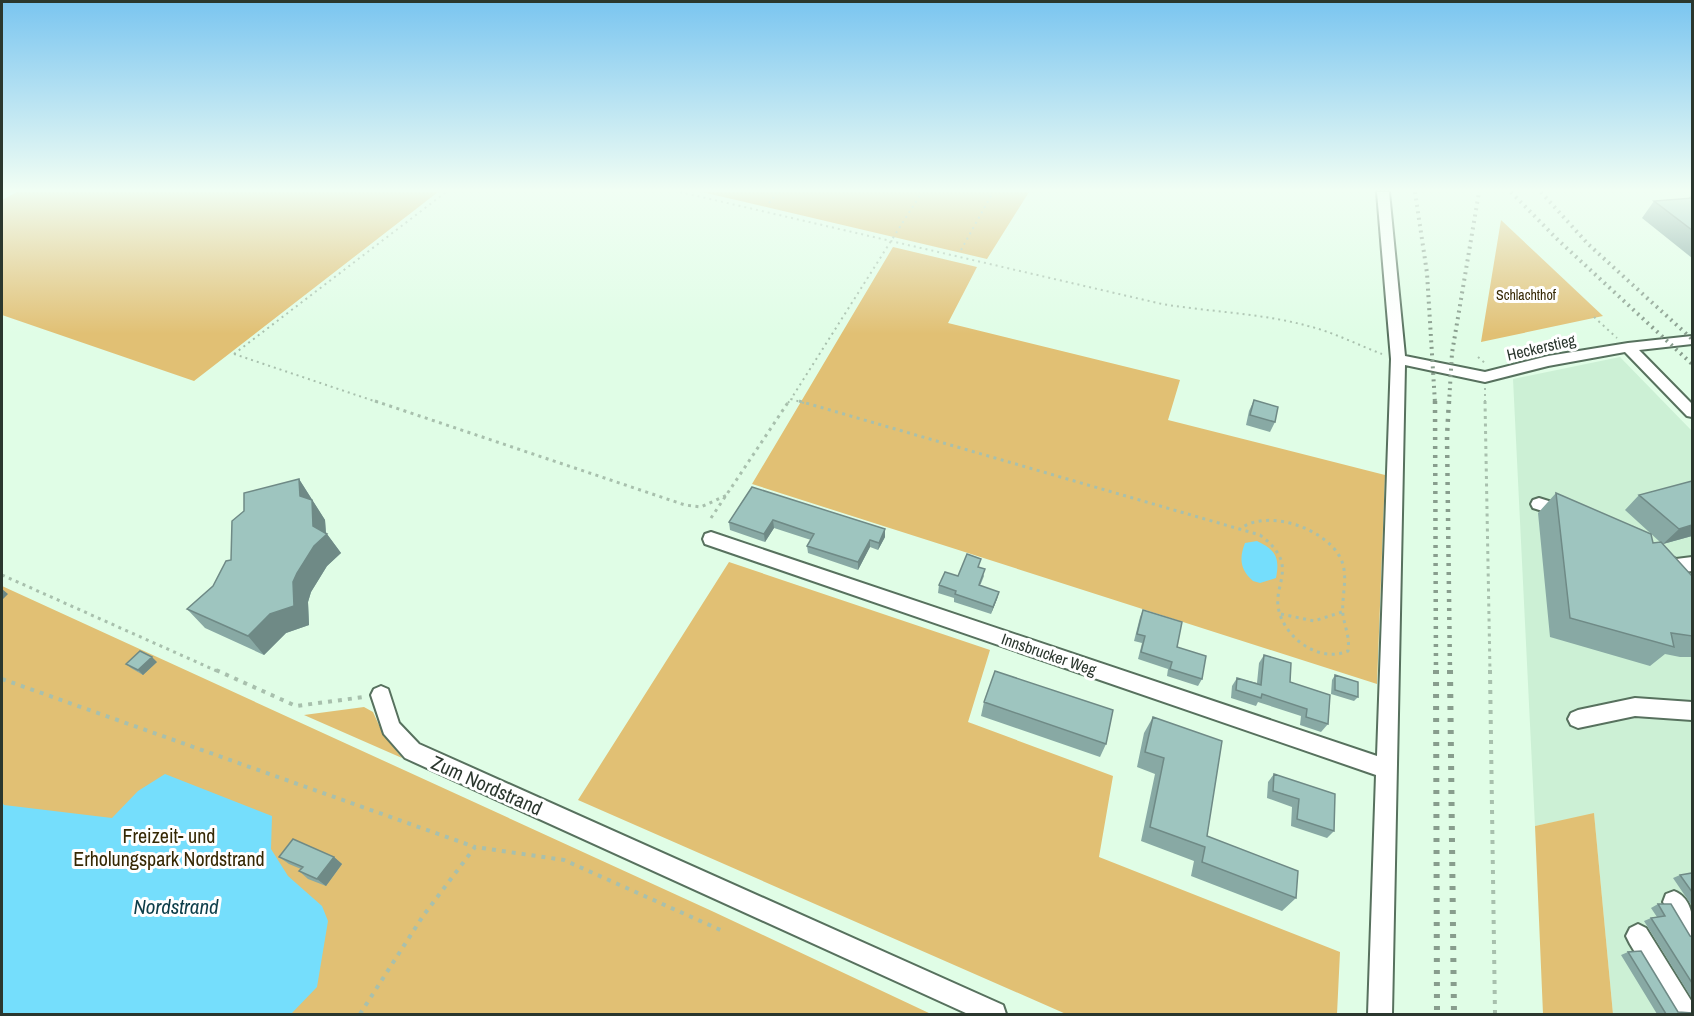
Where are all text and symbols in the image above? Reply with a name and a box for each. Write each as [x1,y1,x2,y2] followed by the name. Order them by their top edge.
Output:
[1496,286,1557,304] park label: Schlachthof
[1504,328,1578,366] street label: Heckerstieg
[999,627,1100,681] street label: Innsbrucker Weg
[427,749,547,821] street label: Zum Nordstrand
[73,822,265,872] park label: Freizeit- und Erholungspark Nordstrand
[133,892,219,921] water label: Nordstrand

